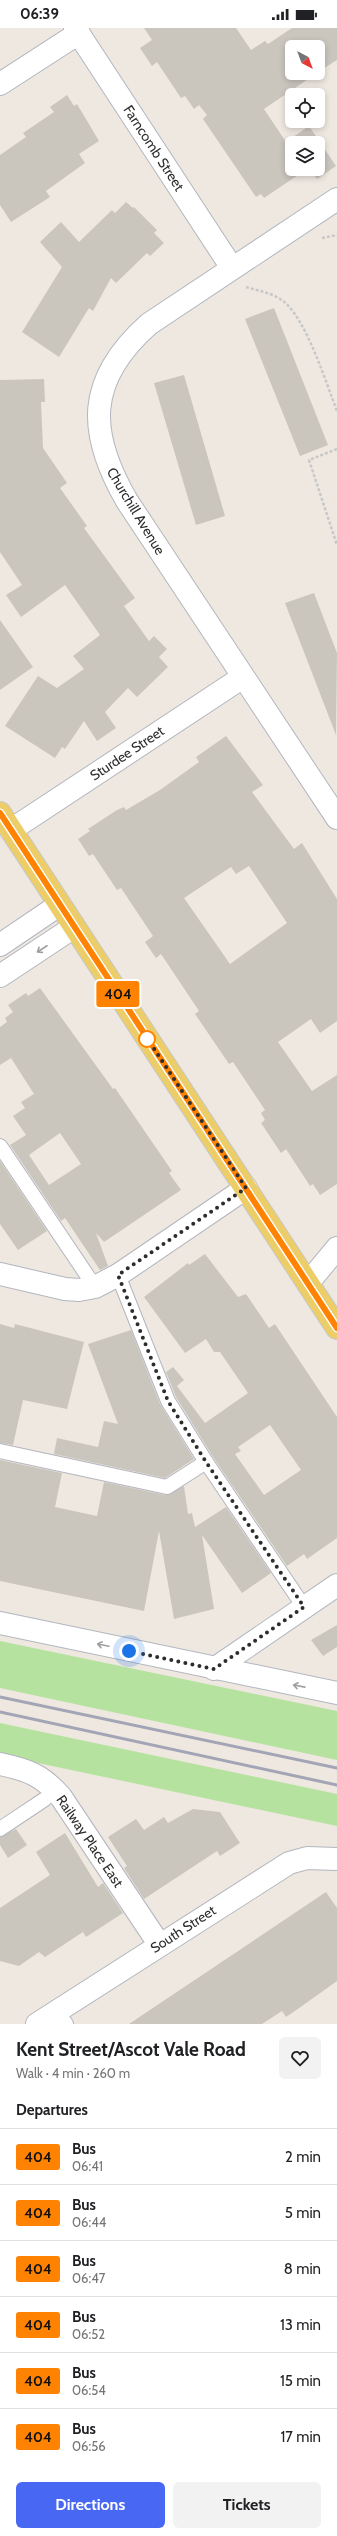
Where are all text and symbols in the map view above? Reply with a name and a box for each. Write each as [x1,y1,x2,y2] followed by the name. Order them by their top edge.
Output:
[20,5,59,23] text: 06:39
[285,40,325,80] north arrow
[285,40,325,176] map controls
[285,88,325,128] button: locate
[120,102,189,194] street label: Farncomb Street
[285,136,325,176] button: layers
[103,464,169,558] street label: Churchill Avenue
[87,721,168,784] street label: Sturdee Street
[37,945,48,953] one-way arrow
[95,981,141,1007] line badge: 404
[104,985,132,1003] text: 404
[138,1030,156,1048] unlabelled marker
[97,1641,110,1649] one-way arrow
[119,1641,139,1661] your location
[293,1681,306,1689] one-way arrow
[52,1791,128,1891] street label: Railway Place East
[147,1901,219,1957] street label: South Street
[279,2037,321,2079] button: heart
[16,2038,246,2061] text: Kent Street/Ascot Vale Road
[16,2065,130,2081] text: Walk · 4 min · 260 m
[16,2101,88,2119] text: Departures
[72,2140,96,2158] text: Bus
[24,2148,52,2166] text: 404
[285,2148,321,2166] text: 2 min
[72,2158,103,2174] text: 06:41
[72,2196,96,2214] text: Bus
[24,2204,52,2222] text: 404
[285,2204,321,2222] text: 5 min
[72,2214,106,2230] text: 06:44
[72,2252,96,2270] text: Bus
[24,2260,52,2278] text: 404
[284,2260,321,2278] text: 8 min
[72,2270,105,2286] text: 06:47
[72,2308,96,2326] text: Bus
[24,2316,52,2334] text: 404
[280,2316,321,2334] text: 13 min
[72,2326,105,2342] text: 06:52
[72,2364,96,2382] text: Bus
[24,2372,52,2390] text: 404
[280,2372,321,2390] text: 15 min
[72,2382,106,2398] text: 06:54
[72,2420,96,2438] text: Bus
[24,2428,52,2446] text: 404
[280,2428,321,2446] text: 17 min
[72,2438,106,2454] text: 06:56
[16,2482,165,2528] button: Directions
[173,2482,321,2528] button: Tickets

